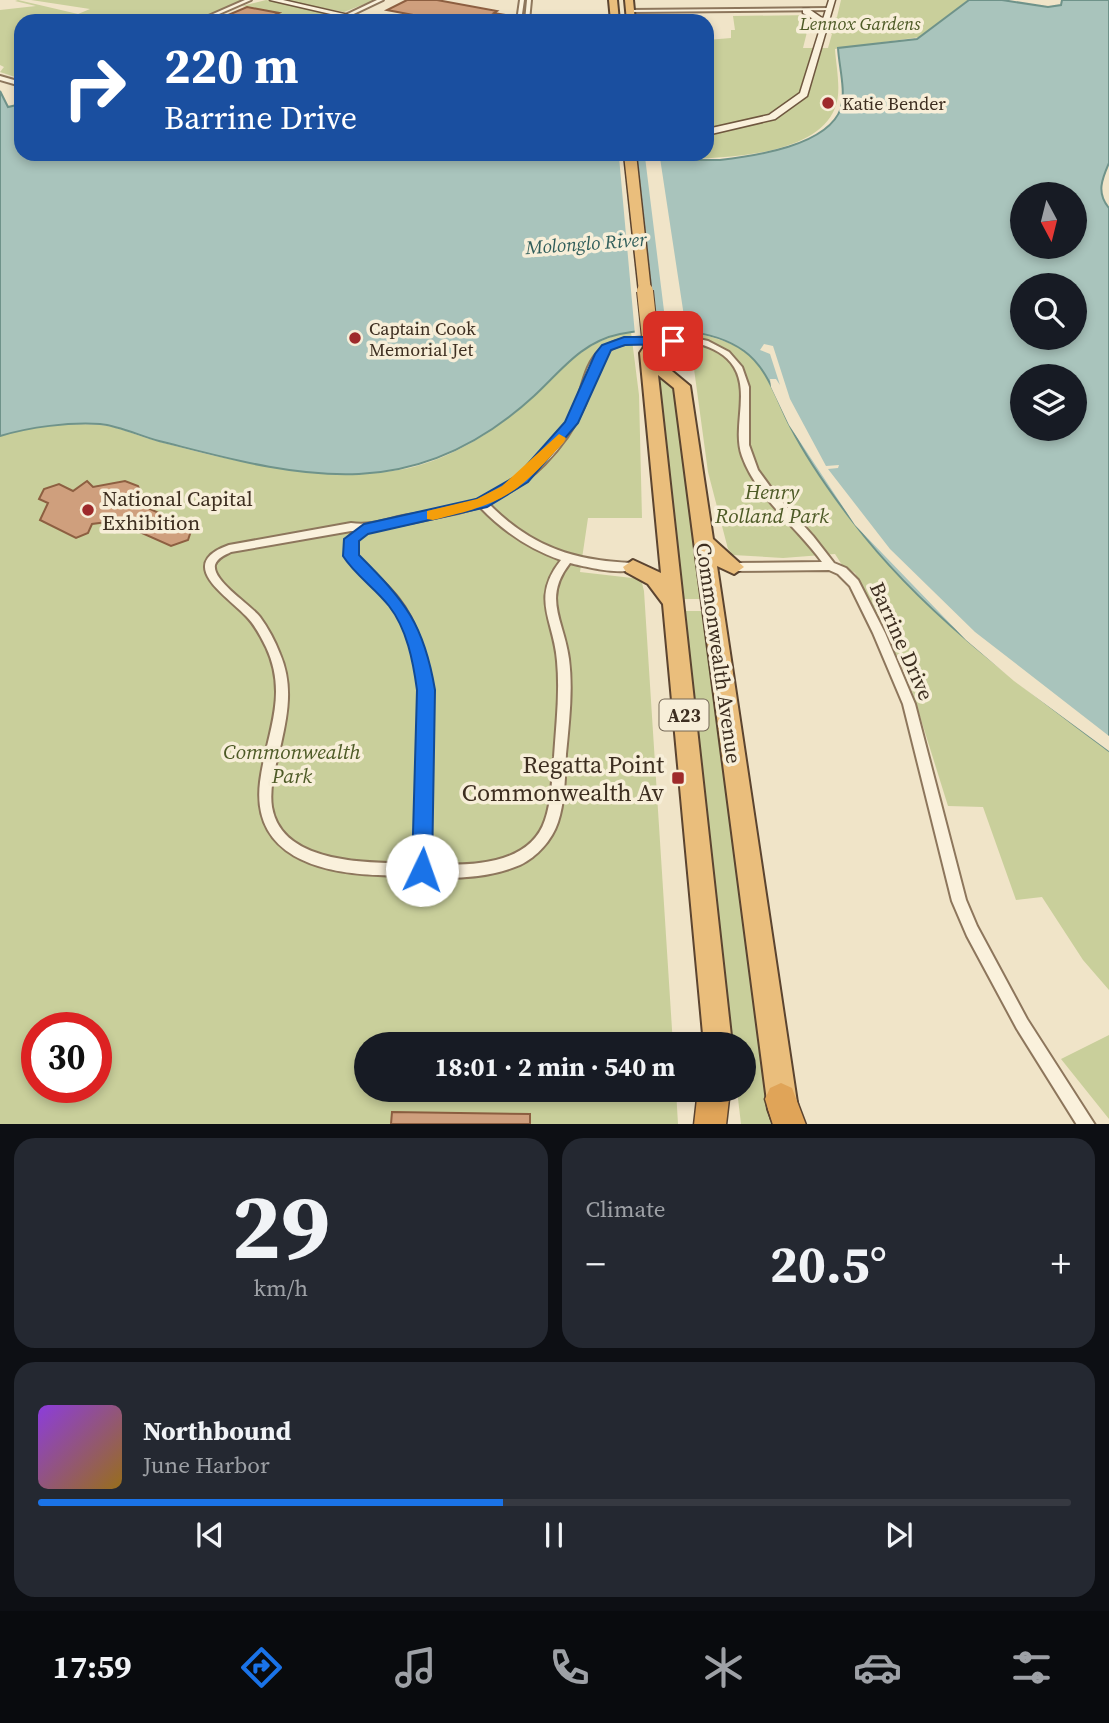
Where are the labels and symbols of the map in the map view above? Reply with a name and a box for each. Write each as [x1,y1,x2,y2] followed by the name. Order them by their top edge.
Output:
[799,11,921,36] park label: Lennox Gardens
[842,91,946,116] place label: Katie Bender
[820,95,836,111] marker: Katie Bender
[1010,182,1087,259] north arrow
[524,226,649,260] water label: Molonglo River
[643,311,703,371] pin
[369,316,476,362] place label: Captain Cook Memorial Jet
[347,330,363,346] marker: Captain Cook Memorial Jet
[714,477,829,530] park label: Henry Rolland Park
[102,484,253,537] place label: National Capital Exhibition
[80,502,96,518] marker: National Capital Exhibition
[689,541,749,765] street label: Commonwealth Avenue
[863,577,941,705] street label: Barrine Drive
[660,700,708,730] road number: A23
[223,737,361,790] park label: Commonwealth Park
[462,748,664,809] place label: Regatta Point Commonwealth Av
[670,770,686,786] marker: Regatta Point Commonwealth Av
[385,833,459,907] position arrow
[21,1012,112,1103] speed limit sign: 30

